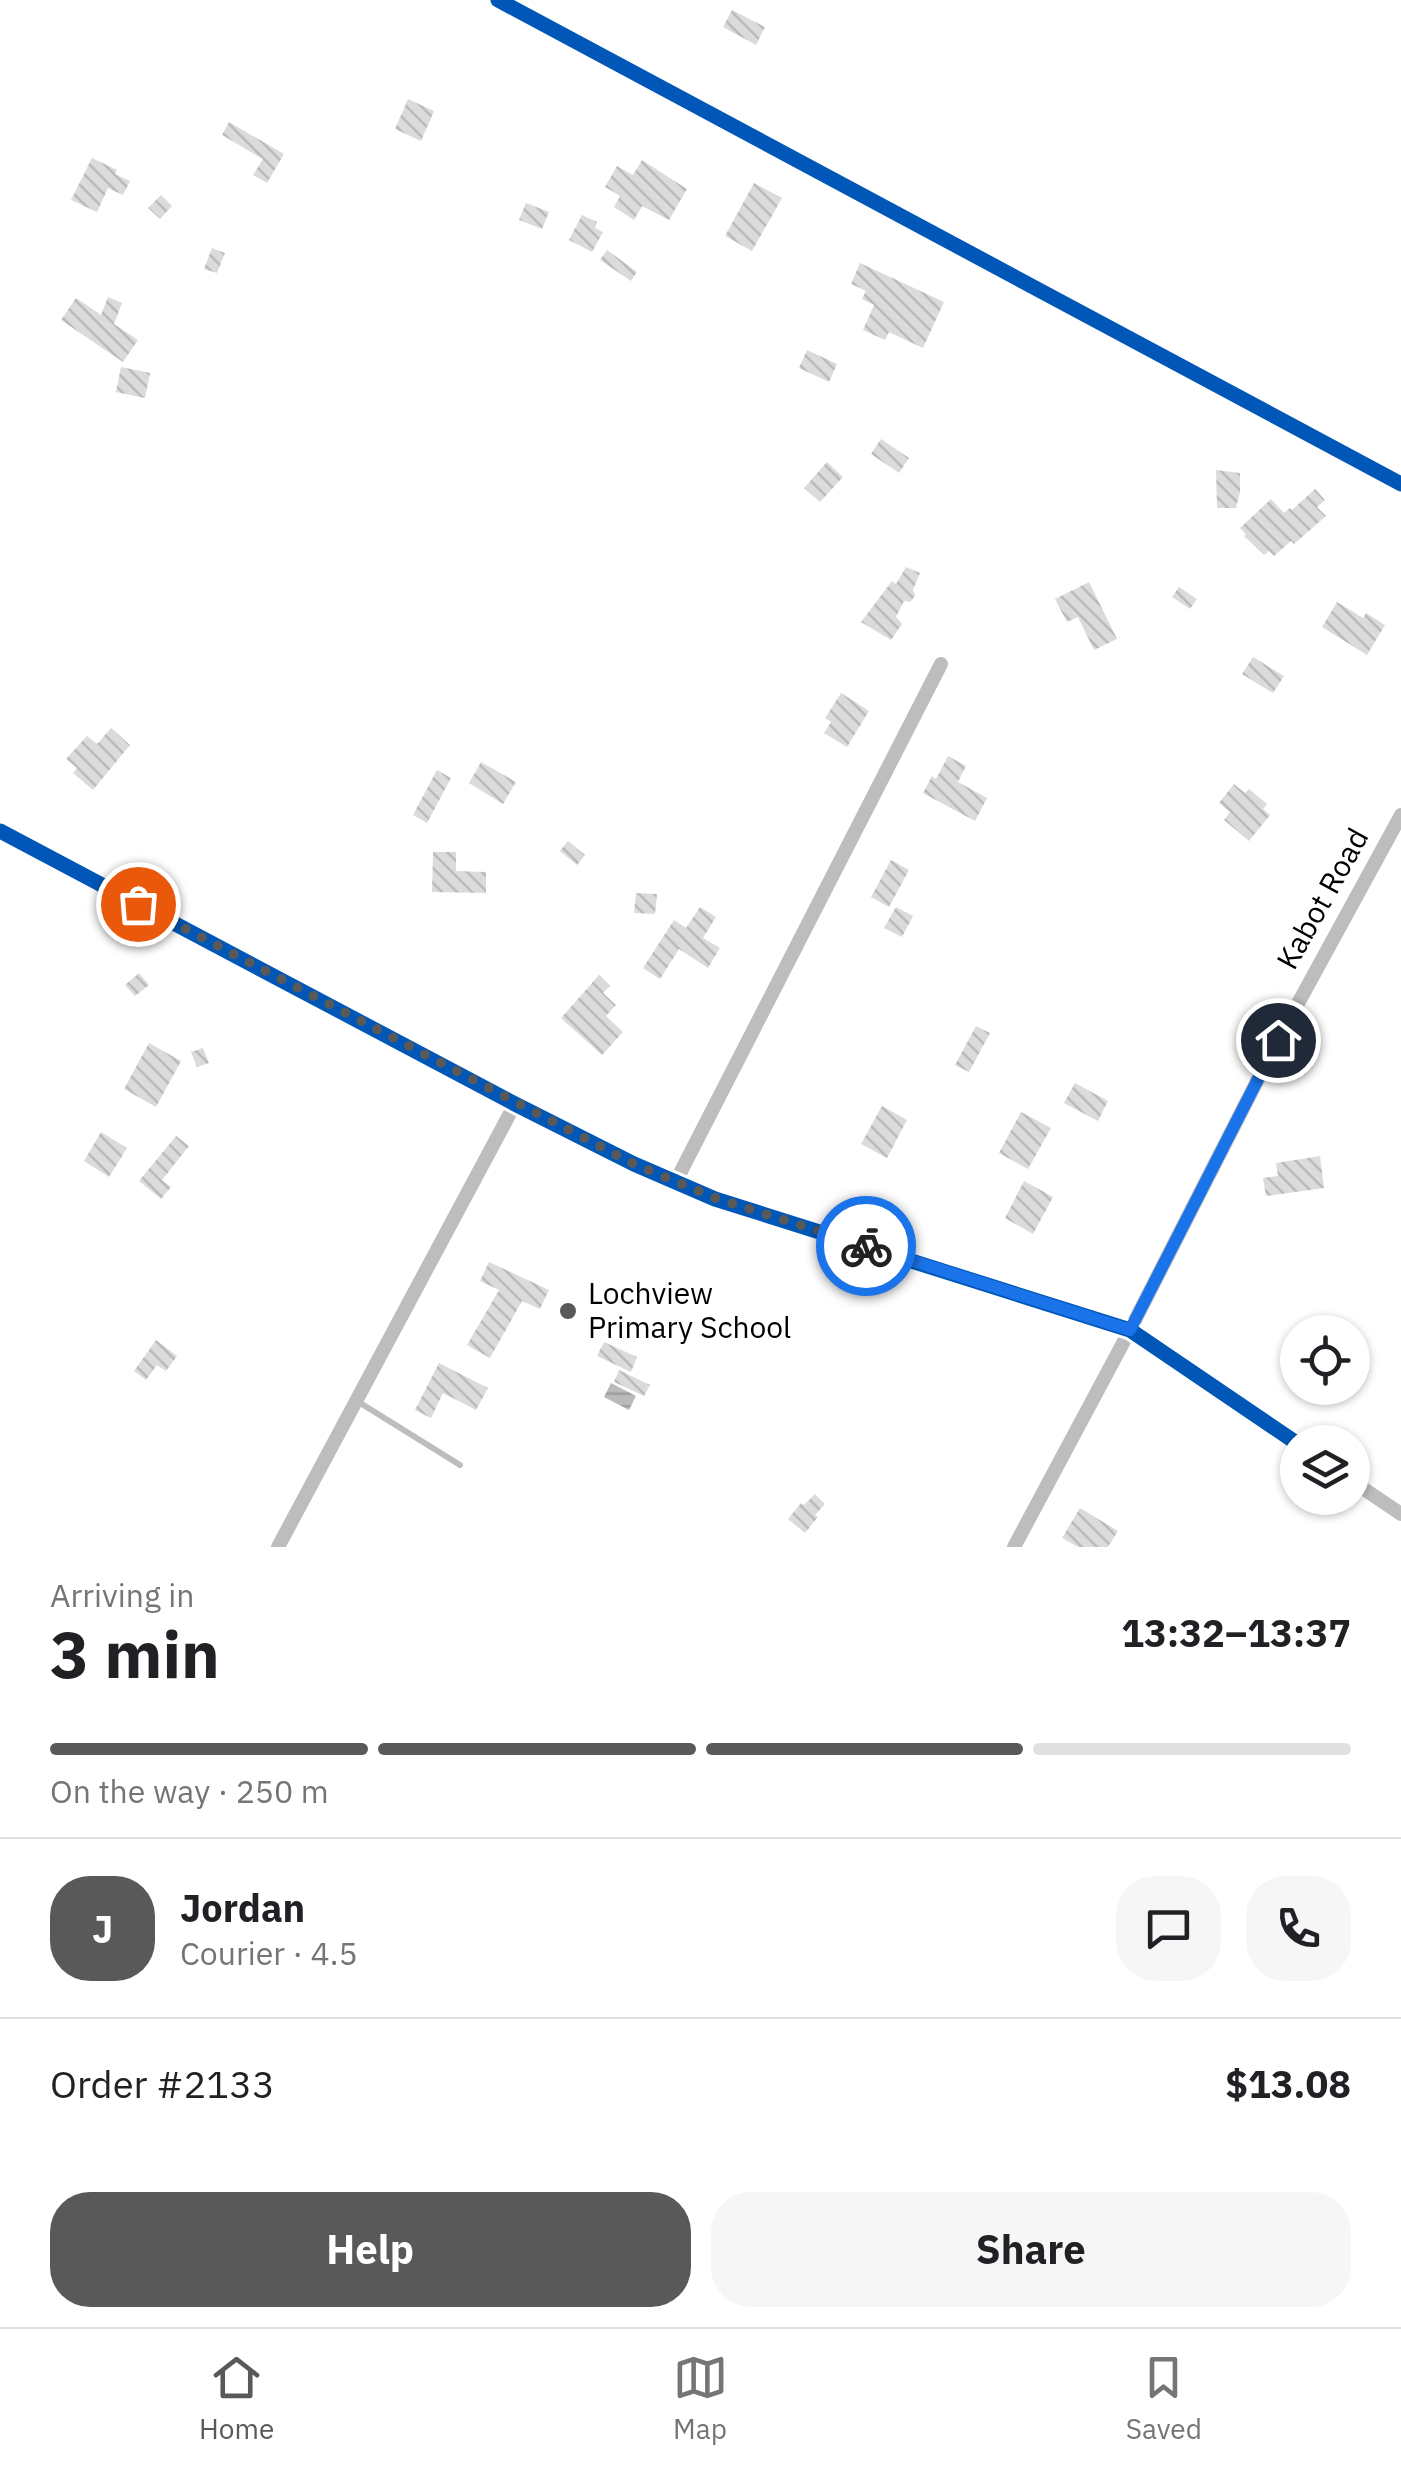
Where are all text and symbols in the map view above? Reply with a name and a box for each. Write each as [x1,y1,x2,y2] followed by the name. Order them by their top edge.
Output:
[1267,821,1376,976] street label: Kabot Road
[96,862,181,947] pin
[111,877,166,932] icon: bag
[1236,998,1321,1083] pin
[1251,1013,1306,1068] icon: home
[816,1196,916,1296] courier
[839,1219,894,1274] icon: bike
[588,1273,791,1346] place label: Lochview Primary School
[557,1300,579,1322] marker: Lochview Primary School
[1280,1315,1370,1515] map controls
[1280,1315,1370,1405] button: locate
[1280,1425,1370,1515] button: layers
[50,1574,195,1616] text: Arriving in
[1121,1608,1351,1657] text: 13:32–13:37
[50,1611,220,1696] text: 3 min
[50,1770,329,1812] text: On the way · 250 m
[1116,1876,1221,1981] button: chat
[1246,1876,1351,1981] button: phone
[180,1883,305,1932] text: Jordan
[92,1904,113,1953] text: J
[180,1932,358,1974] text: Courier · 4.5
[50,2059,275,2108] text: Order #2133
[1225,2059,1351,2108] text: $13.08
[50,2192,691,2307] button: Help
[711,2192,1351,2307] button: Share
[199,2350,274,2447] tab: Home
[673,2350,728,2447] tab: Map
[1126,2350,1202,2447] tab: Saved

